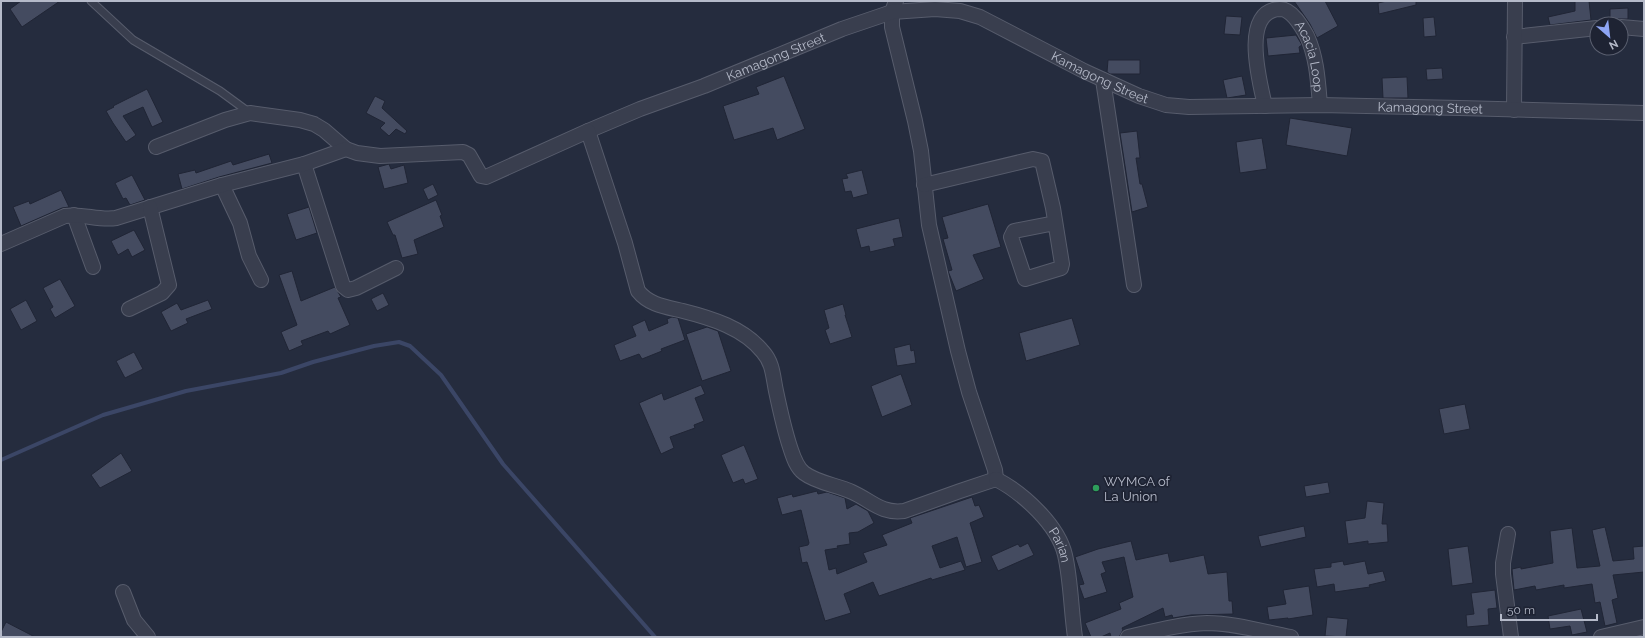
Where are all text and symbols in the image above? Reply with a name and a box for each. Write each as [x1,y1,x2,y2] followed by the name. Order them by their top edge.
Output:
[1589,16,1629,56] north arrow
[1292,18,1326,93] street label: Acacia Loop
[724,29,828,83] street label: Kamagong Street
[1607,37,1620,52] text: N
[1049,48,1151,106] street label: Kamagong Street
[1377,99,1484,116] street label: Kamagong Street
[1104,474,1171,504] place label: WYMCA of La Union
[1091,483,1101,493] marker: WYMCA of La Union
[1046,524,1074,564] street label: Parian
[1501,596,1597,622] scale bar
[1507,603,1535,617] text: 50 m

